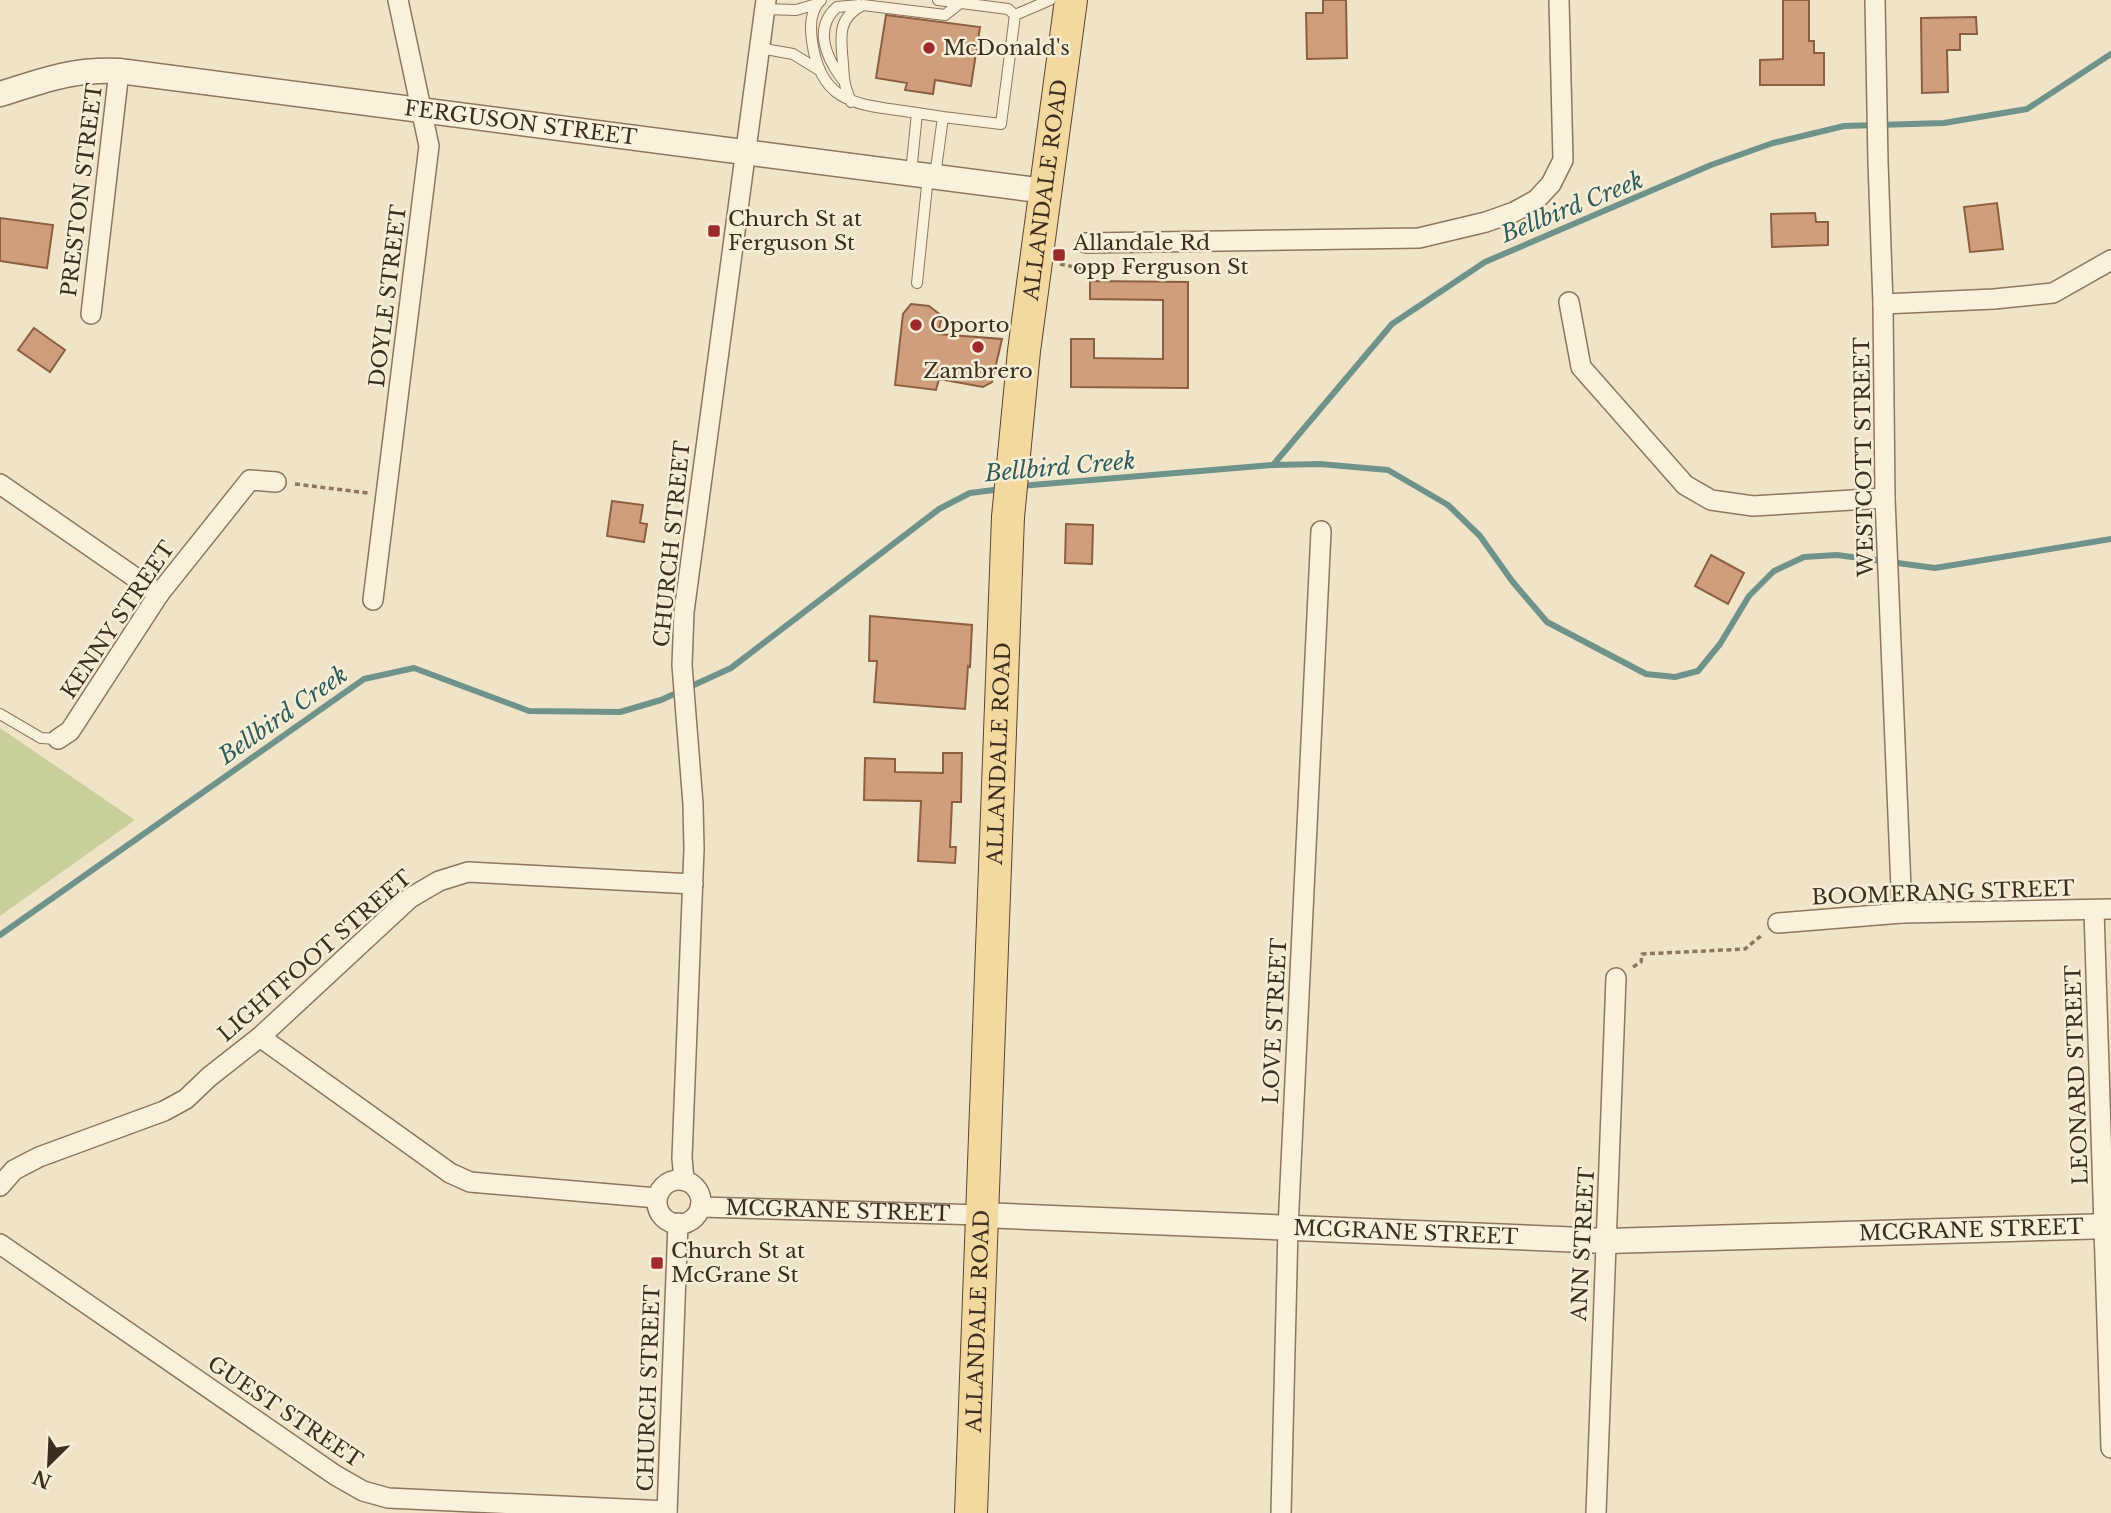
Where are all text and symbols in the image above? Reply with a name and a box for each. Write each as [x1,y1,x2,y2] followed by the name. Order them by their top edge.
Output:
[943,35,1070,61] place label: McDonald's
[921,40,937,56] marker: McDonald's
[1018,78,1073,303] street label: ALLANDALE ROAD
[56,82,108,298] street label: PRESTON STREET
[403,95,639,151] street label: FERGUSON STREET
[1496,166,1647,249] water label: Bellbird Creek
[364,203,412,389] street label: DOYLE STREET
[728,206,862,256] place label: Church St at Ferguson St
[706,223,722,239] marker: Church St at Ferguson St
[1072,230,1248,280] place label: Allandale Rd opp Ferguson St
[1051,247,1067,263] marker: Allandale Rd opp Ferguson St
[930,312,1010,338] place label: Oporto
[908,317,924,333] marker: Oporto
[1849,337,1879,578] street label: WESTCOTT STREET
[970,339,986,355] marker: Zambrero
[923,358,1033,384] place label: Zambrero
[648,440,696,648] street label: CHURCH STREET
[983,446,1137,488] water label: Bellbird Creek
[56,536,180,704] street label: KENNY STREET
[982,642,1016,866] street label: ALLANDALE ROAD
[212,660,353,770] water label: Bellbird Creek
[213,865,417,1047] street label: LIGHTFOOT STREET
[1811,875,2075,911] street label: BOOMERANG STREET
[1258,937,1292,1105] street label: LOVE STREET
[2060,964,2094,1186] street label: LEONARD STREET
[1566,1166,1600,1323] street label: ANN STREET
[725,1195,951,1227] street label: MCGRANE STREET
[961,1209,995,1434] street label: ALLANDALE ROAD
[1858,1214,2084,1247] street label: MCGRANE STREET
[1293,1215,1519,1250] street label: MCGRANE STREET
[671,1238,805,1288] place label: Church St at McGrane St
[649,1255,665,1271] marker: Church St at McGrane St
[632,1284,666,1492] street label: CHURCH STREET
[203,1350,368,1474] street label: GUEST STREET
[14,1429,84,1499] north arrow
[29,1465,55,1493] text: N

